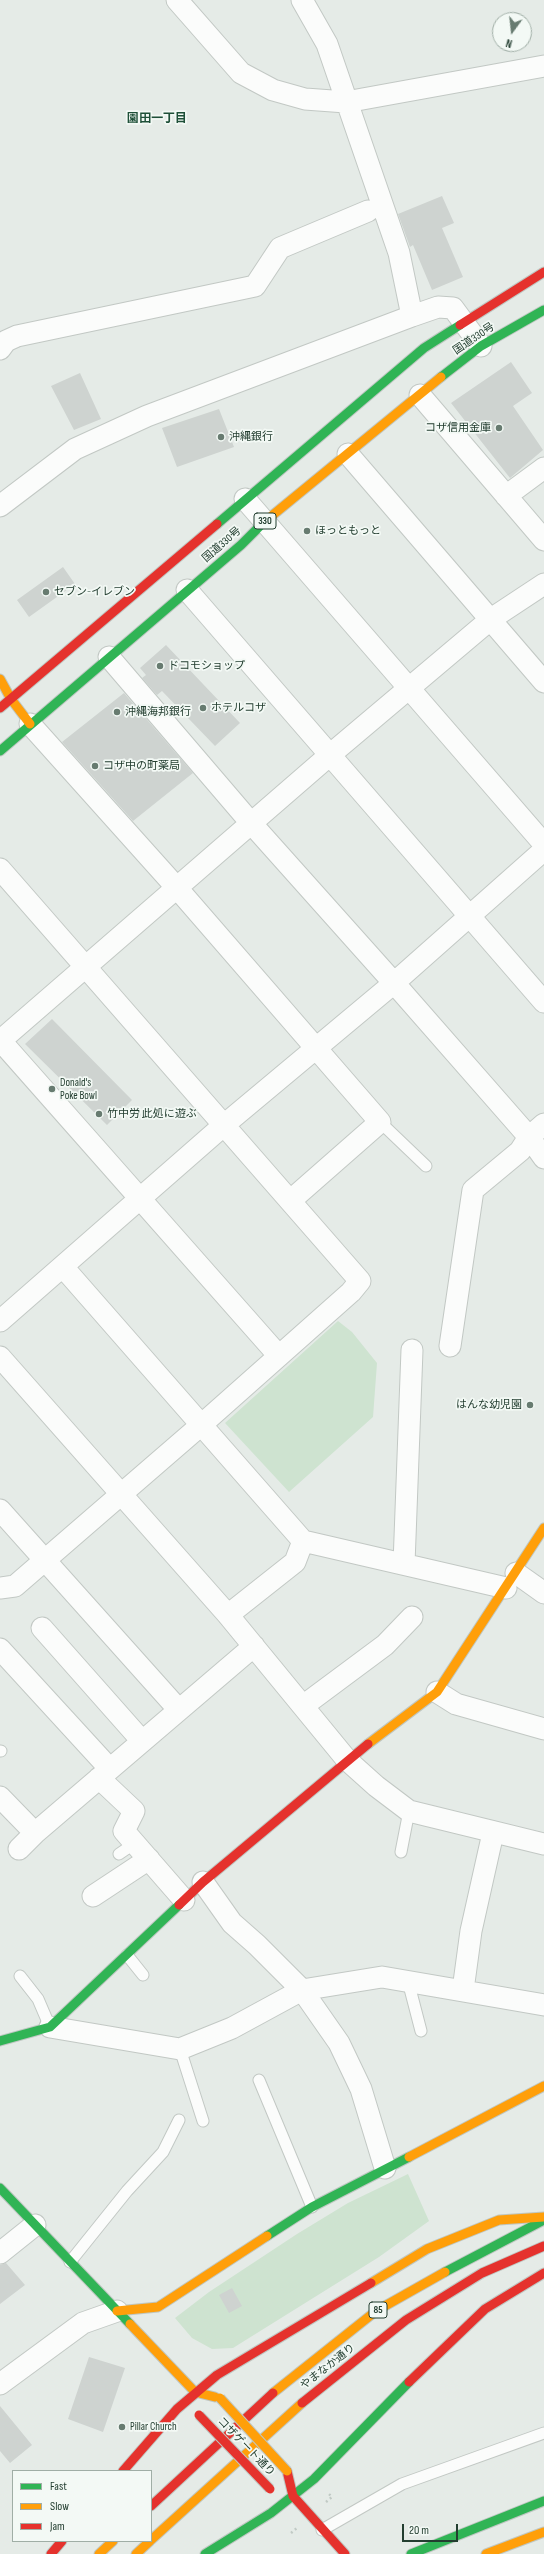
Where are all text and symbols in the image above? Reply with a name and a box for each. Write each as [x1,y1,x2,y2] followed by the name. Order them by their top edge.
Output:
[492,12,532,52] north arrow
[505,36,514,50] text: N
[127,112,187,126] district label: 園田一丁目
[451,320,497,358] street label: 国道330号
[425,421,491,435] place label: コザ信用金庫
[494,423,504,433] marker: コザ信用金庫
[229,430,273,444] place label: 沖縄銀行
[216,432,226,442] marker: 沖縄銀行
[254,513,276,529] road number: 330
[315,524,381,538] place label: ほっともっと
[200,525,244,565] street label: 国道330号
[302,526,312,536] marker: ほっともっと
[54,585,135,599] place label: セブン-イレブン
[41,587,51,597] marker: セブン-イレブン
[168,659,245,673] place label: ドコモショップ
[155,661,165,671] marker: ドコモショップ
[211,701,266,715] place label: ホテルコザ
[198,703,208,713] marker: ホテルコザ
[125,705,191,719] place label: 沖縄海邦銀行
[112,707,122,717] marker: 沖縄海邦銀行
[103,759,180,773] place label: コザ中の町薬局
[90,761,100,771] marker: コザ中の町薬局
[60,1076,97,1102] place label: Donald's Poke Bowl
[47,1084,57,1094] marker: Donald's Poke Bowl
[107,1107,197,1121] place label: 竹中労 此処に遊ぶ
[94,1109,104,1119] marker: 竹中労 此処に遊ぶ
[456,1398,522,1412] place label: はんな幼児園
[525,1400,535,1410] marker: はんな幼児園
[369,2302,387,2318] road number: 85
[298,2341,358,2393] street label: やまなか通り
[215,2415,277,2479] street label: コザゲート通り
[130,2420,177,2434] place label: Pillar Church
[117,2422,127,2432] marker: Pillar Church
[12,2470,152,2542] legend
[50,2479,67,2494] text: Fast
[50,2499,69,2514] text: Slow
[404,2516,460,2542] scale bar
[50,2519,65,2534] text: Jam
[409,2523,429,2538] text: 20 m

